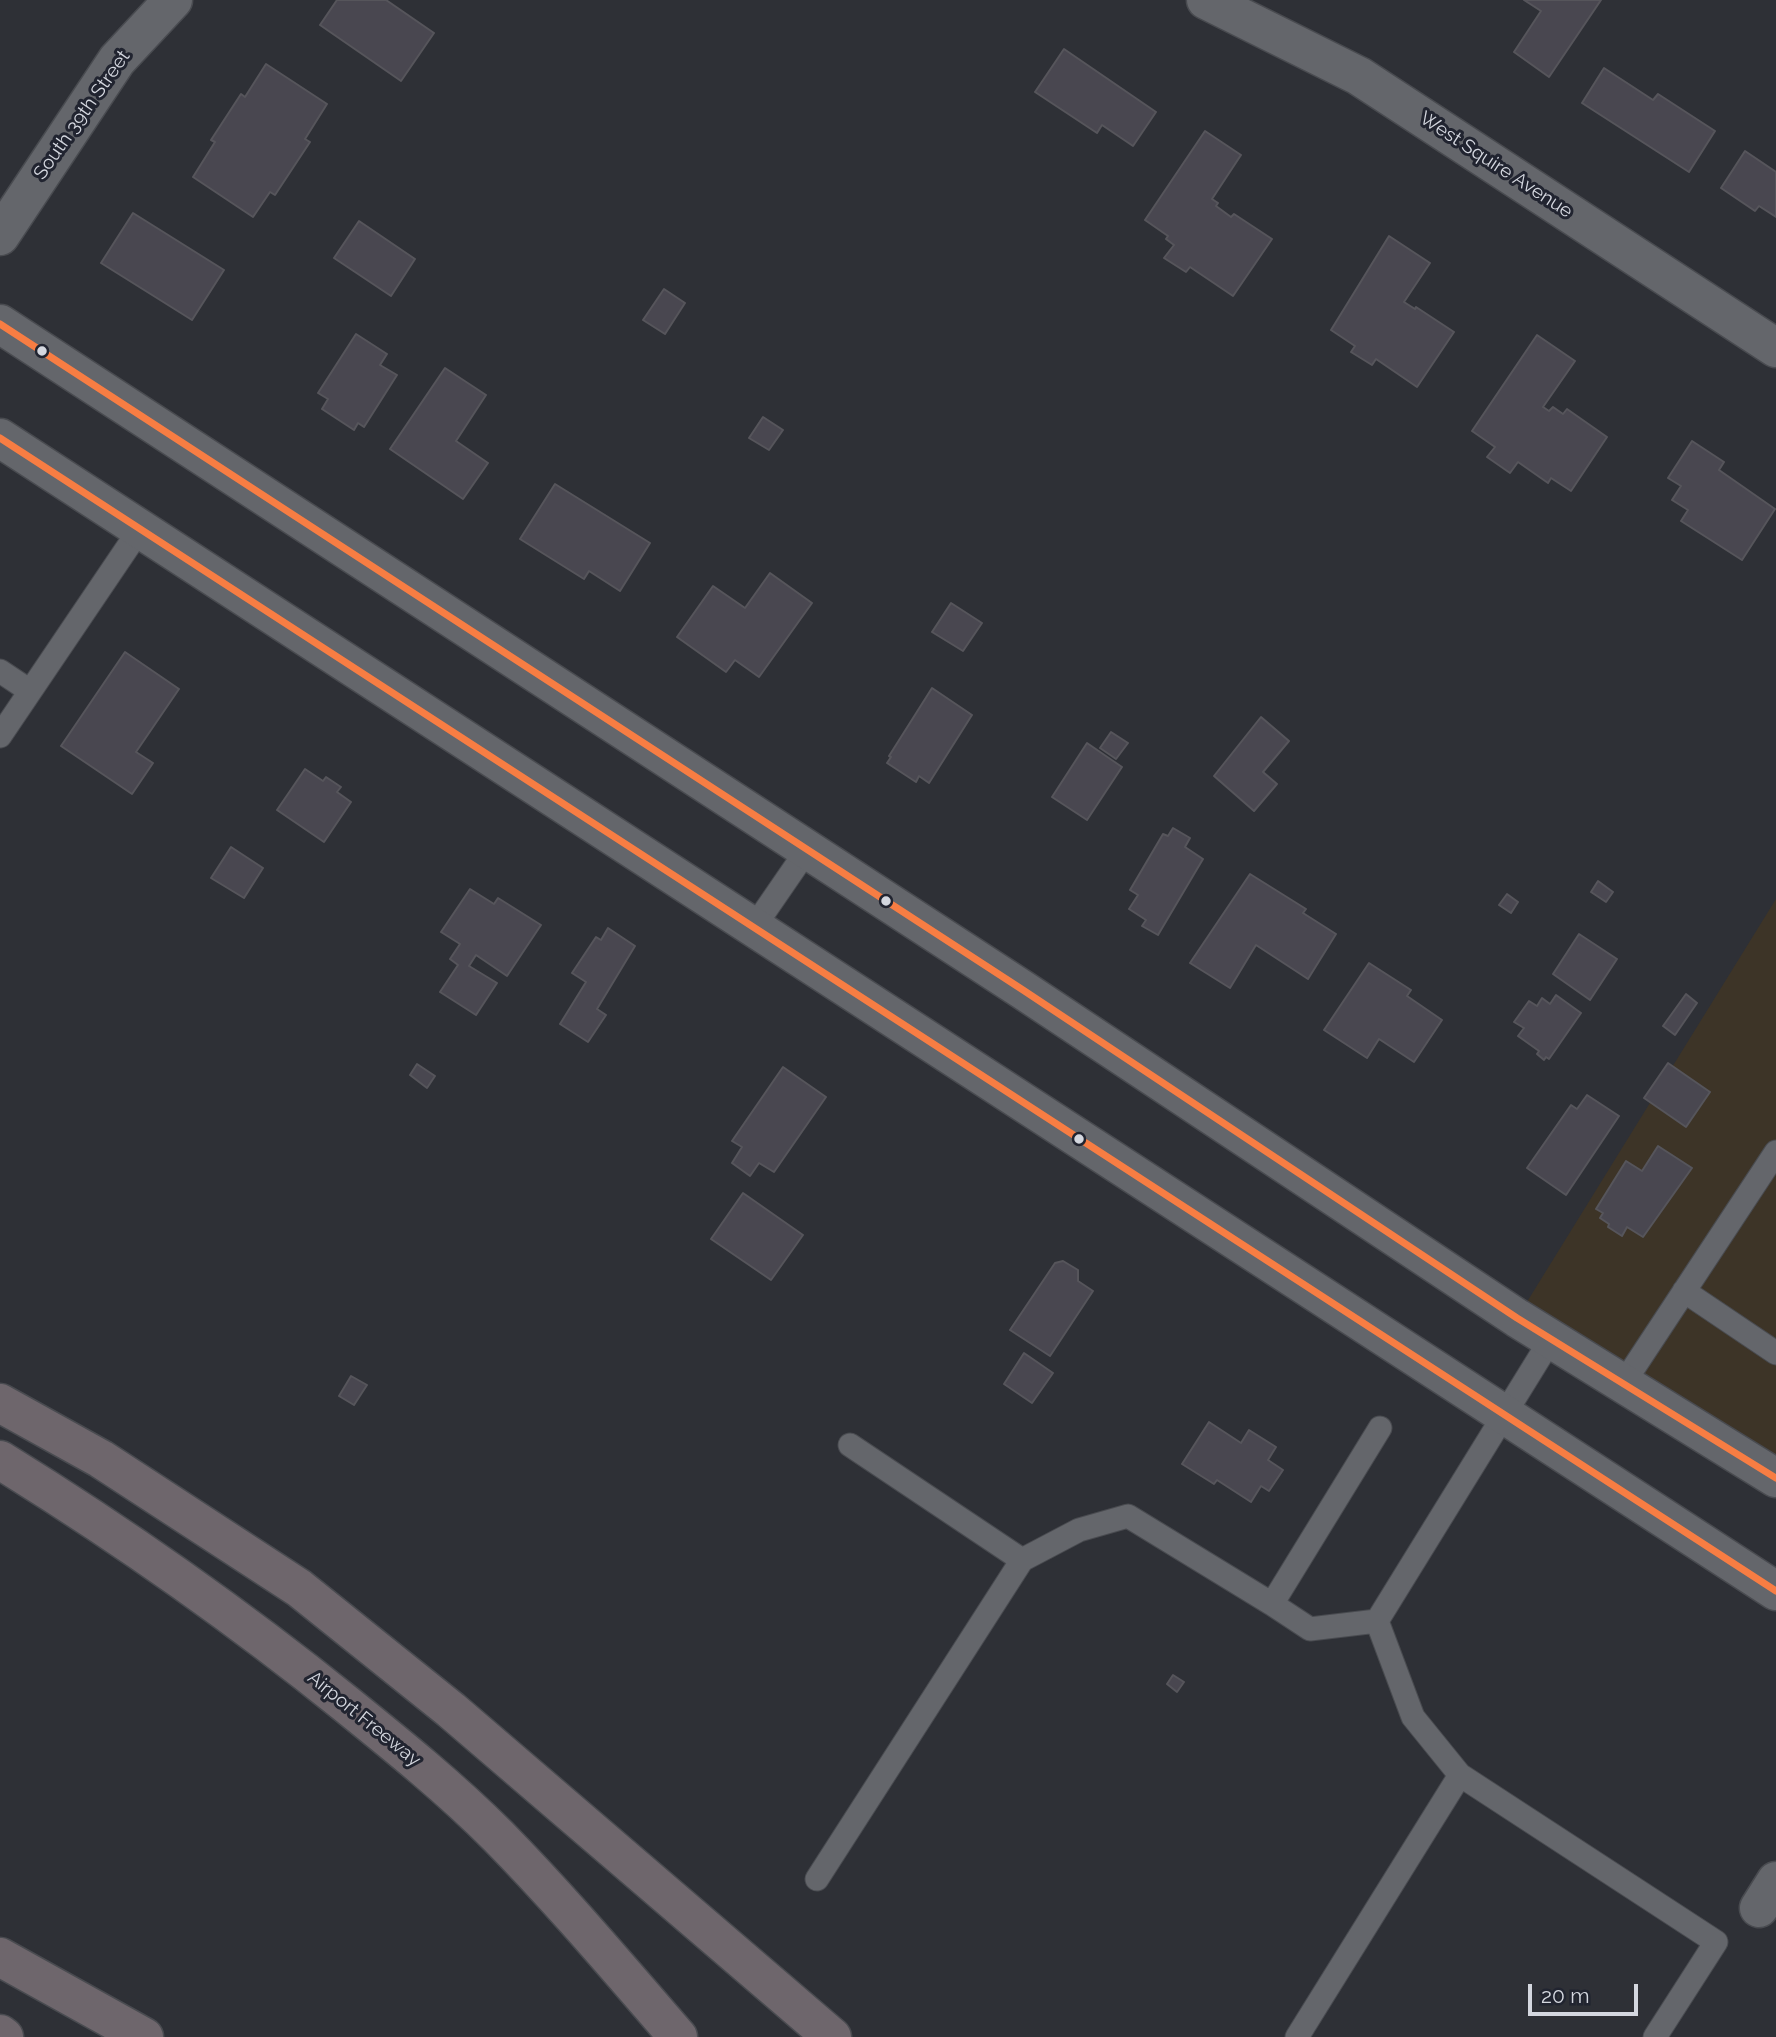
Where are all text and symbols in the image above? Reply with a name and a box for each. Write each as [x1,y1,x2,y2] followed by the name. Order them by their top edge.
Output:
[29,46,135,184] street label: South 39th Street
[1415,107,1577,223] street label: West Squire Avenue
[35,344,49,358] unlabelled marker
[879,894,893,908] unlabelled marker
[1072,1132,1086,1146] unlabelled marker
[303,1666,425,1772] street label: Airport Freeway
[1531,1970,1641,2014] scale bar
[1541,1983,1589,2008] text: 20 m

